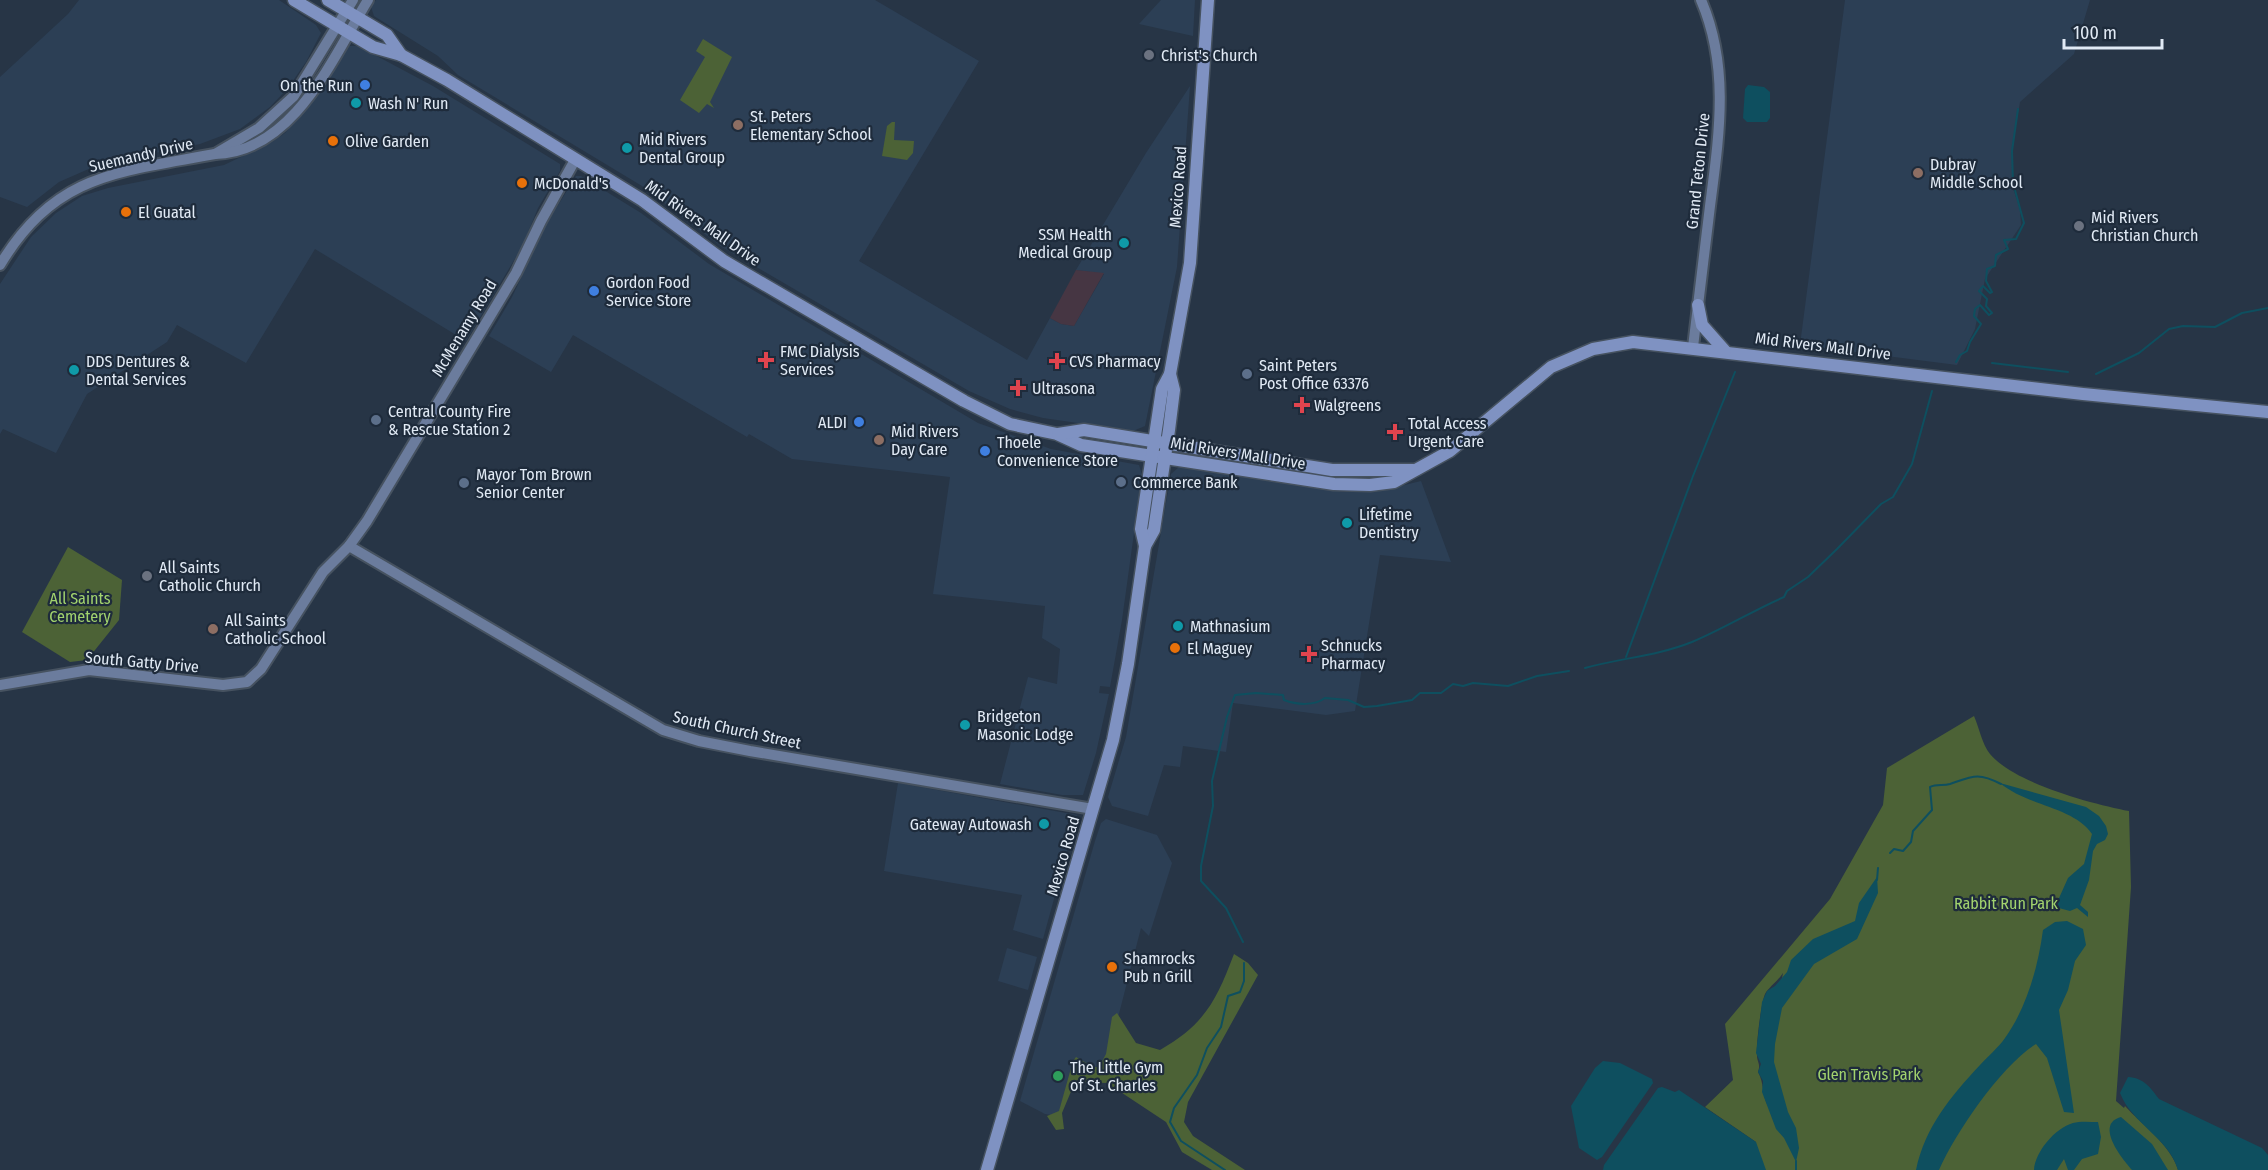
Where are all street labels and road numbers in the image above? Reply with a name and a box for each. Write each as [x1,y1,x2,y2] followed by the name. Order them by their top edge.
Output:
[1682,112,1714,230] street label: Grand Teton Drive
[87,134,195,176] street label: Suemandy Drive
[1166,145,1190,229] street label: Mexico Road
[642,176,764,270] street label: Mid Rivers Mall Drive
[428,276,500,380] street label: McMenamy Road
[1754,328,1892,364] street label: Mid Rivers Mall Drive
[1169,433,1307,473] street label: Mid Rivers Mall Drive
[84,648,200,676] street label: South Gatty Drive
[671,707,804,753] street label: South Church Street
[1043,814,1083,898] street label: Mexico Road

